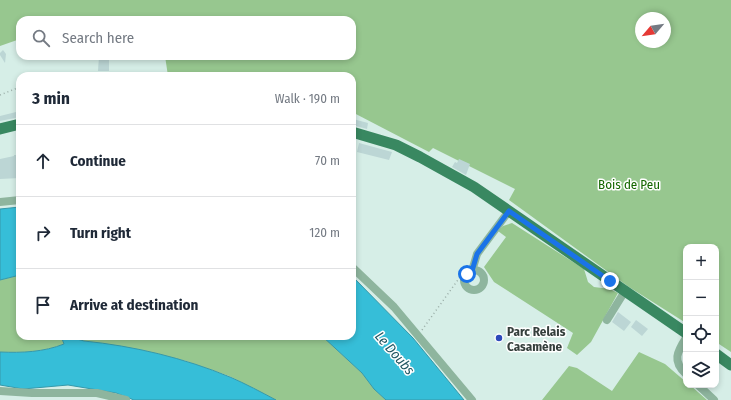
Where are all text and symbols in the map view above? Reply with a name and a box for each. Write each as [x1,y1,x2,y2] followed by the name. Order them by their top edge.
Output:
[635,12,671,48] north arrow
[16,16,356,60] search box
[30,27,52,49] icon: search
[62,29,134,47] text: Search here
[32,88,70,109] text: 3 min
[275,91,340,106] text: Walk · 190 m
[32,150,54,172] icon: ahead
[70,152,126,170] text: Continue
[315,153,340,168] text: 70 m
[598,177,660,192] park label: Bois de Peu
[32,222,54,244] icon: right
[70,224,131,242] text: Turn right
[309,225,340,240] text: 120 m
[683,244,719,388] map controls
[683,244,719,280] button: +
[458,265,476,283] route start
[601,272,619,290] route end
[683,280,719,316] button: −
[32,294,54,316] icon: arrive
[70,296,198,314] text: Arrive at destination
[683,316,719,352] button: locate
[507,324,566,354] place label: Parc Relais Casamène
[371,328,418,379] water label: Le Doubs
[494,333,504,343] marker: Parc Relais Casamène
[683,352,719,388] button: layers

